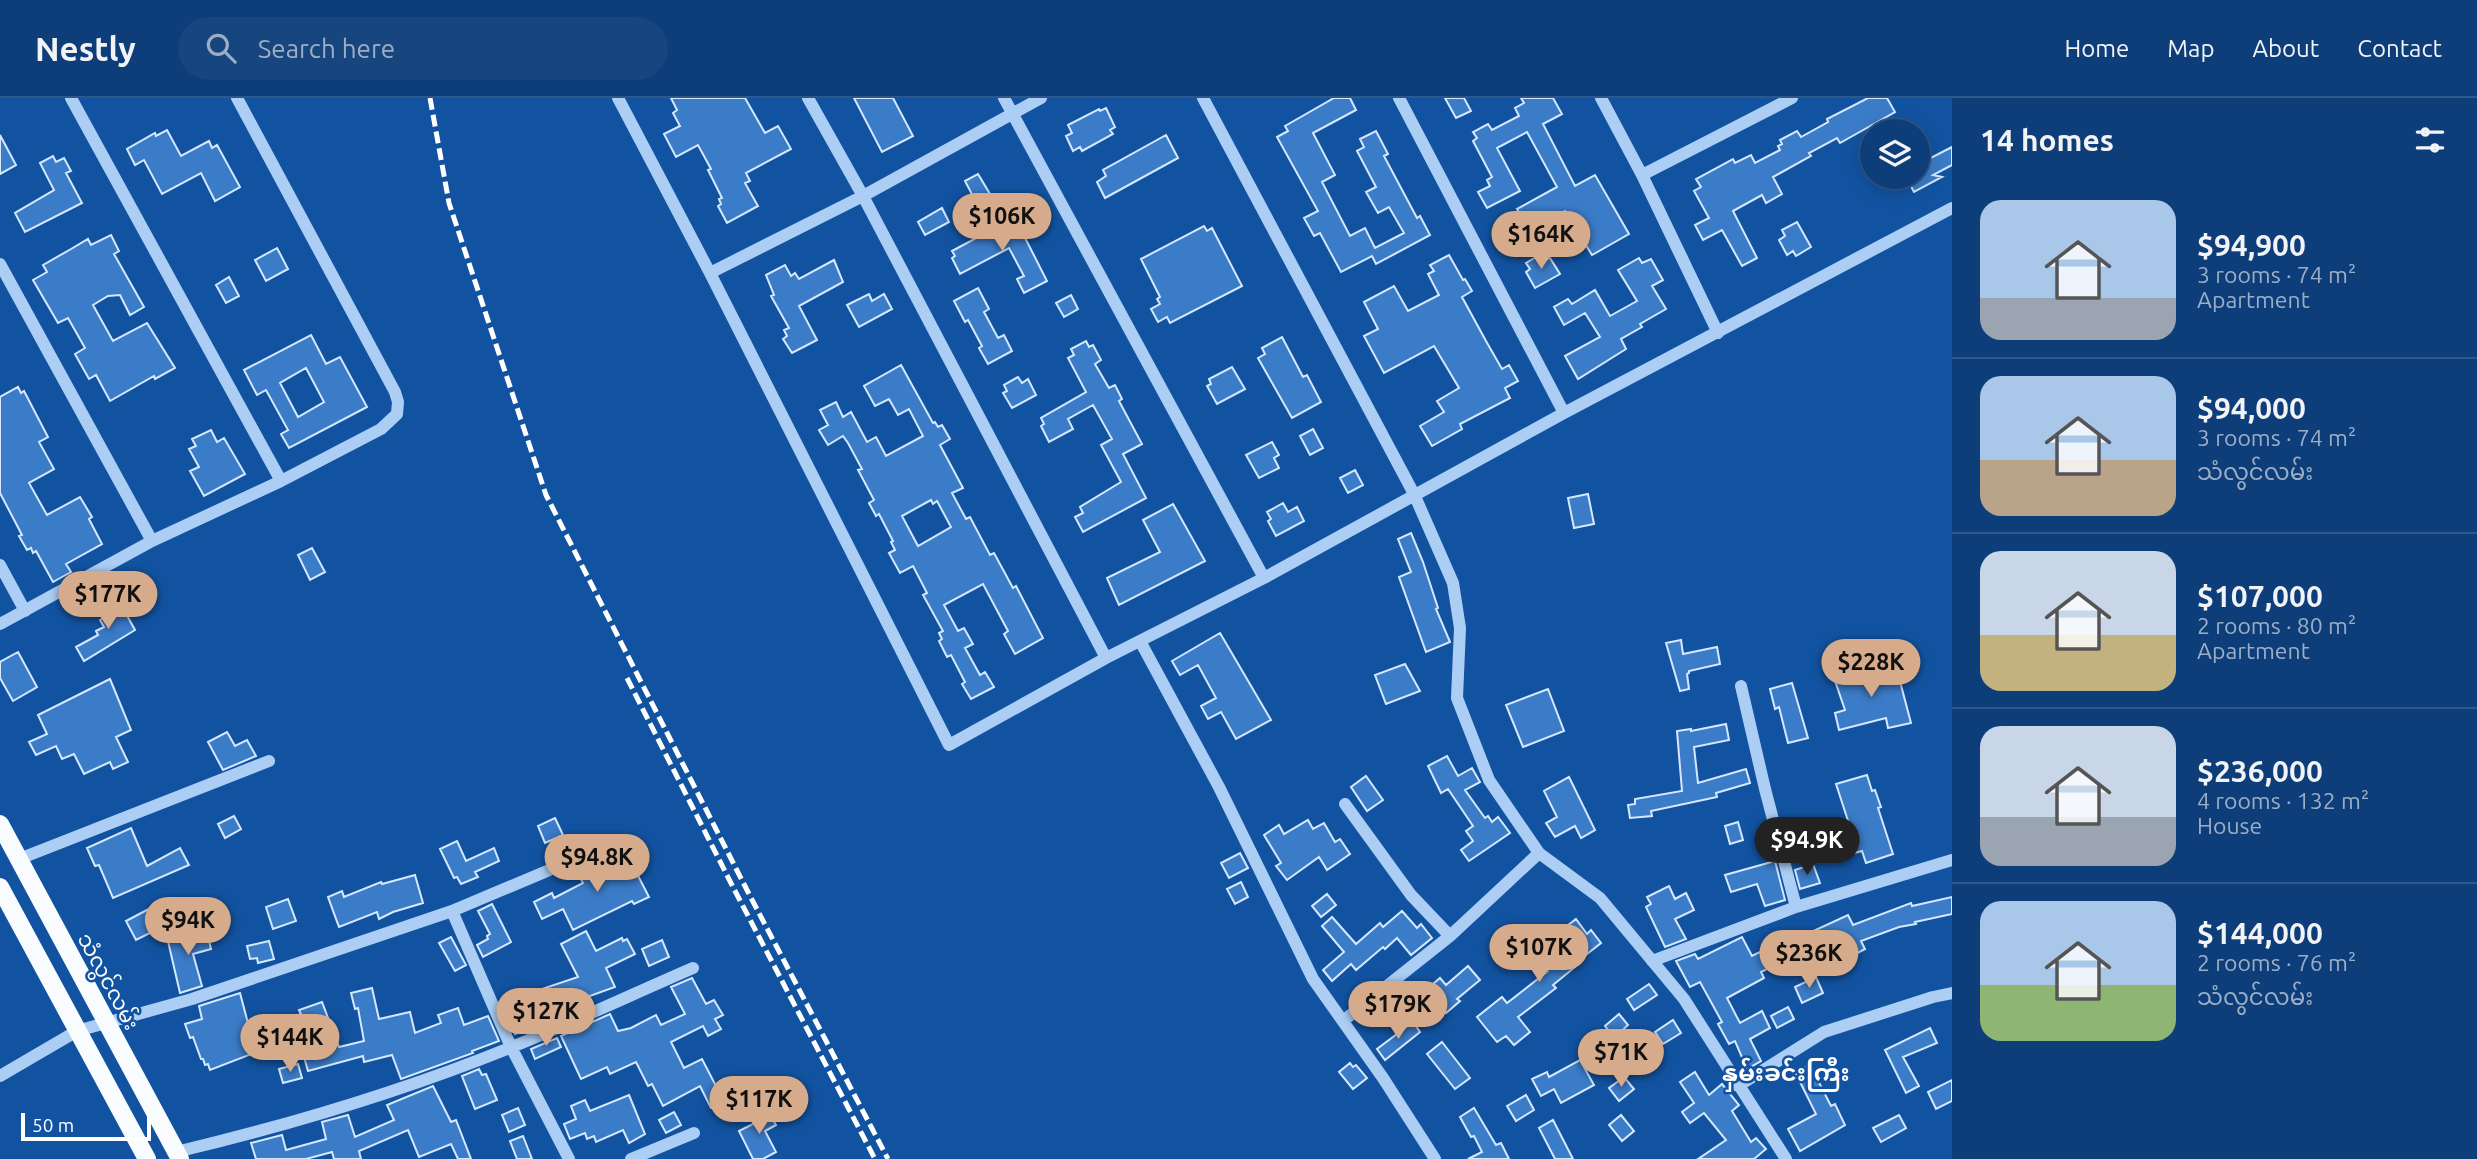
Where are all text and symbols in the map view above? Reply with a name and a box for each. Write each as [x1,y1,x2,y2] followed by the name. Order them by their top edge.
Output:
[178,17,668,80] search box
[202,29,240,67] icon: search
[35,30,136,67] text: Nestly
[258,34,395,63] text: Search here
[2064,35,2129,62] text: Home
[2167,35,2214,62] text: Map
[2252,35,2319,62] text: About
[2357,35,2442,62] text: Contact
[1860,119,1930,189] map controls
[1860,119,1930,189] button: layers
[2411,121,2449,159] icon: filters
[1980,123,2114,157] text: 14 homes
[953,194,1051,253] pin: $106K
[968,203,1036,228] text: $106K
[1492,212,1590,271] pin: $164K
[1507,221,1575,246] text: $164K
[2036,228,2120,312] icon: home
[2197,228,2306,262] text: $94,900
[2197,262,2356,287] text: 3 rooms · 74 m²
[2197,287,2310,312] text: Apartment
[2197,391,2306,425] text: $94,000
[2036,404,2120,488] icon: home
[2197,425,2356,450] text: 3 rooms · 74 m²
[2197,459,2313,484] text: သံလွင်လမ်း
[59,572,157,631] pin: $177K
[2036,579,2120,663] icon: home
[2197,579,2323,613] text: $107,000
[74,581,142,606] text: $177K
[2197,613,2356,638] text: 2 rooms · 80 m²
[2197,638,2310,663] text: Apartment
[1822,640,1920,699] pin: $228K
[1837,649,1905,674] text: $228K
[2036,754,2120,838] icon: home
[2197,754,2323,788] text: $236,000
[2197,788,2369,813] text: 4 rooms · 132 m²
[2197,813,2262,838] text: House
[1750,818,1864,877] pin: $94.9K
[1771,827,1843,852] text: $94.9K
[540,834,654,894] pin: $94.8K
[561,844,633,869] text: $94.8K
[147,898,229,957] pin: $94K
[161,907,215,932] text: $94K
[2197,916,2323,950] text: $144,000
[1490,924,1588,984] pin: $107K
[69,927,147,1036] street label: သံလွင်လမ်း
[2036,929,2120,1013] icon: home
[1760,930,1858,990] pin: $236K
[1505,934,1573,959] text: $107K
[1775,940,1843,965] text: $236K
[2197,950,2356,975] text: 2 rooms · 76 m²
[1349,982,1447,1041] pin: $179K
[2197,984,2313,1009] text: သံလွင်လမ်း
[497,988,595,1048] pin: $127K
[1364,991,1432,1016] text: $179K
[512,998,580,1023] text: $127K
[241,1014,339,1074] pin: $144K
[256,1024,324,1049] text: $144K
[1580,1030,1662,1089] pin: $71K
[1594,1039,1648,1064] text: $71K
[1722,1057,1850,1092] district label: နှမ်းခင်းကြီး
[710,1076,808,1136] pin: $117K
[725,1086,793,1111] text: $117K
[21,1110,150,1142] scale bar
[32,1114,74,1136] text: 50 m

